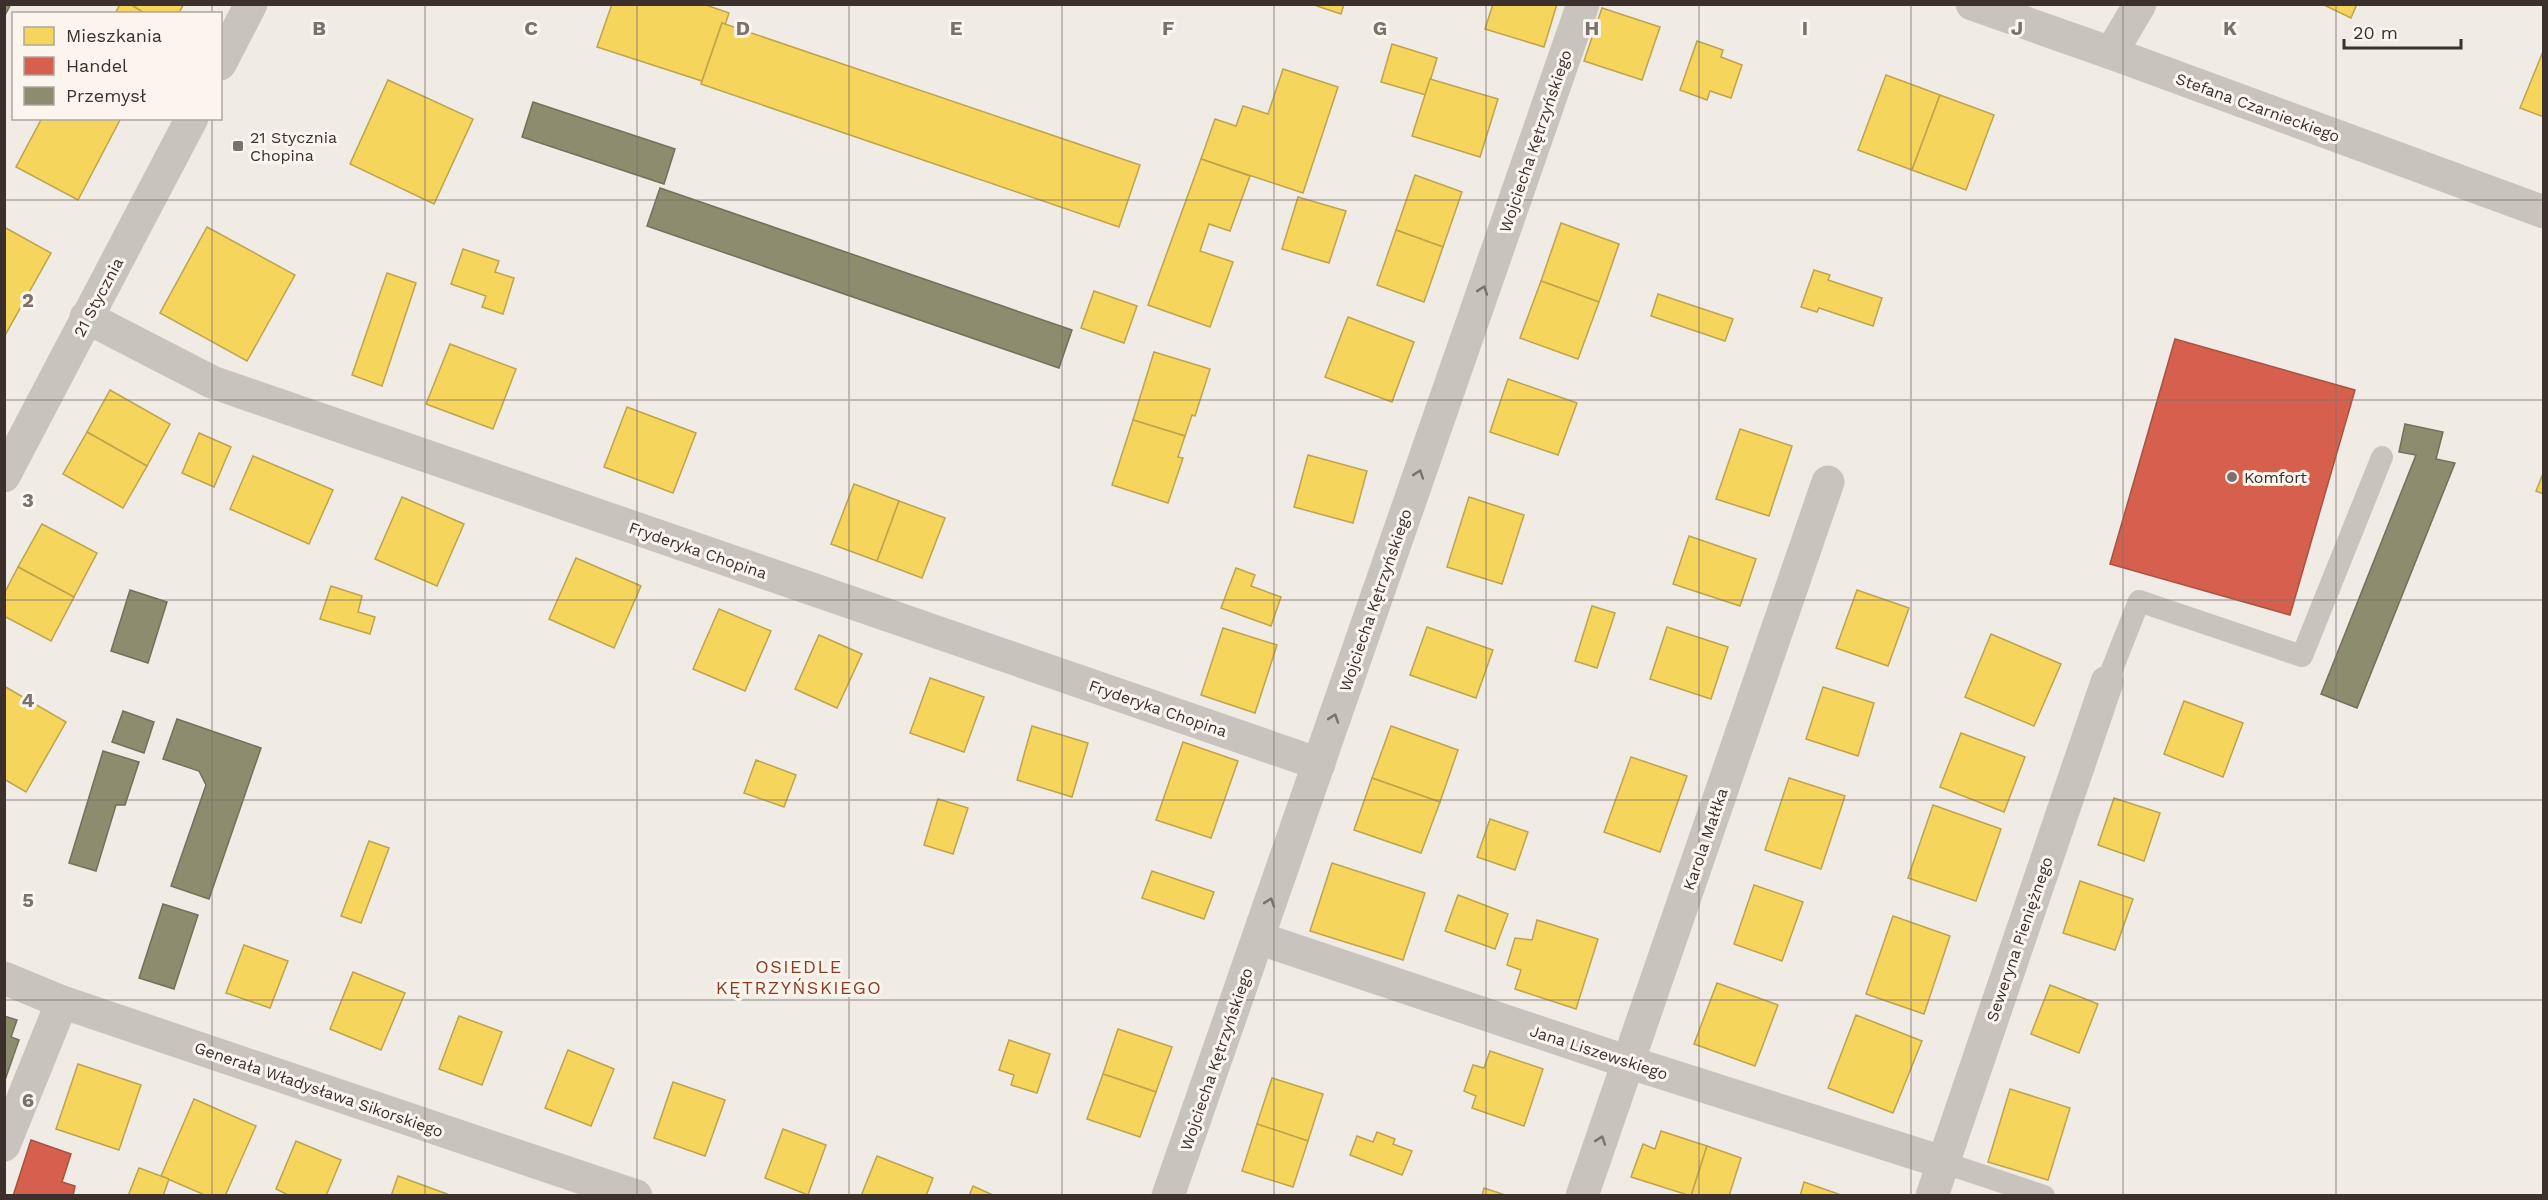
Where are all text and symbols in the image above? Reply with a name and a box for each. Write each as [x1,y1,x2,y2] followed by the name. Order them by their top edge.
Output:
[12,12,222,120] legend
[2344,12,2461,50] scale bar
[312,16,326,40] text: B
[524,16,538,40] text: C
[736,16,750,40] text: D
[950,16,962,40] text: E
[1162,16,1174,40] text: F
[1373,16,1387,40] text: G
[1585,16,1599,40] text: H
[1802,16,1808,40] text: I
[2011,16,2023,40] text: J
[2223,16,2237,40] text: K
[2353,22,2398,43] text: 20 m
[66,25,162,46] text: Mieszkania
[1495,47,1576,235] street label: Wojciecha Kętrzyńskiego
[66,55,128,76] text: Handel
[2173,69,2342,146] street label: Stefana Czarnieckiego
[66,85,147,106] text: Przemysł
[250,128,337,165] place label: 21 Stycznia Chopina
[231,139,245,153] marker: 21 Stycznia Chopina
[70,254,127,340] street label: 21 Stycznia
[1476,285,1489,296] one-way arrow
[22,288,34,312] text: 2
[2244,468,2307,487] place label: Komfort
[1412,469,1425,480] one-way arrow
[2225,470,2239,484] marker: Komfort
[22,488,34,512] text: 3
[1335,506,1416,694] street label: Wojciecha Kętrzyńskiego
[626,518,769,583] street label: Fryderyka Chopina
[1086,676,1229,741] street label: Fryderyka Chopina
[22,688,35,712] text: 4
[1327,713,1340,724] one-way arrow
[1679,786,1732,893] street label: Karola Małłka
[1982,854,2057,1024] street label: Seweryna Pieniężnego
[22,888,34,912] text: 5
[1263,897,1276,908] one-way arrow
[716,956,882,998] district label: OSIEDLE KĘTRZYŃSKIEGO
[1176,965,1257,1153] street label: Wojciecha Kętrzyńskiego
[1527,1021,1670,1084] street label: Jana Liszewskiego
[192,1038,446,1141] street label: Generała Władysława Sikorskiego
[22,1088,34,1112] text: 6
[1594,1135,1607,1146] one-way arrow

